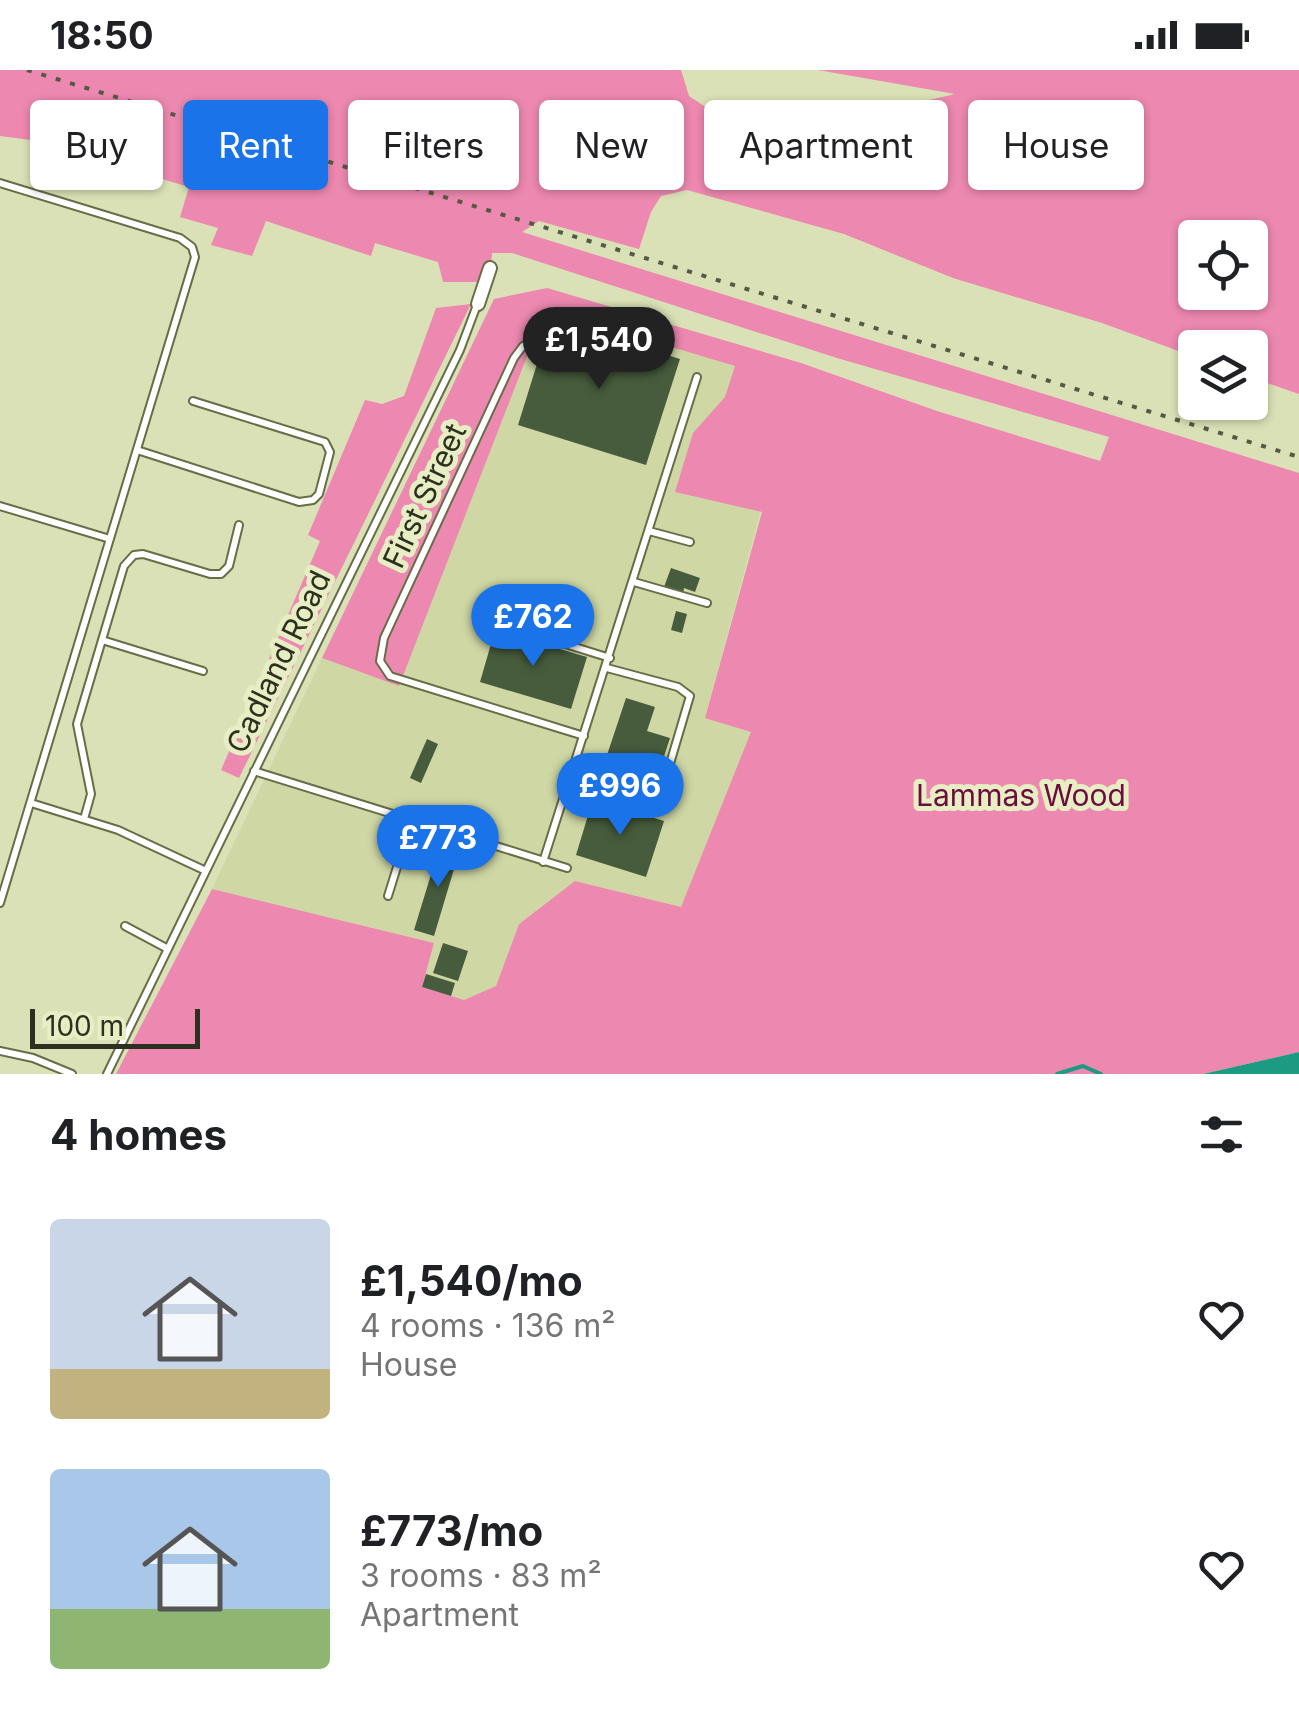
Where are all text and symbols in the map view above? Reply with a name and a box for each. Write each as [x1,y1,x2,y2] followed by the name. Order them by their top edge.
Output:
[50,12,154,58] text: 18:50
[30,100,163,190] chip: Buy
[183,100,328,190] chip: Rent
[348,100,519,190] chip: Filters
[539,100,684,190] chip: New
[704,100,948,190] chip: Apartment
[968,100,1144,190] chip: House
[1178,220,1268,420] map controls
[1178,220,1268,310] button: locate
[518,307,680,392] pin: £1,540
[545,320,653,359] text: £1,540
[1178,330,1268,420] button: layers
[375,418,473,573] street label: First Street
[218,565,338,758] street label: Cadland Road
[474,584,592,669] pin: £762
[493,597,573,636] text: £762
[561,753,679,838] pin: £996
[579,766,661,805] text: £996
[916,777,1126,813] park label: Lammas Wood
[379,805,497,890] pin: £773
[399,818,477,857] text: £773
[30,1004,200,1048] scale bar
[45,1009,124,1043] text: 100 m
[1194,1107,1249,1162] icon: filters
[50,1109,227,1160] text: 4 homes
[360,1255,583,1306] text: £1,540/mo
[130,1259,250,1379] icon: home
[1194,1292,1249,1347] icon: heart
[360,1306,616,1345] text: 4 rooms · 136 m²
[360,1345,457,1384] text: House
[360,1505,543,1556] text: £773/mo
[130,1509,250,1629] icon: home
[1194,1542,1249,1597] icon: heart
[360,1556,602,1595] text: 3 rooms · 83 m²
[360,1595,519,1634] text: Apartment

